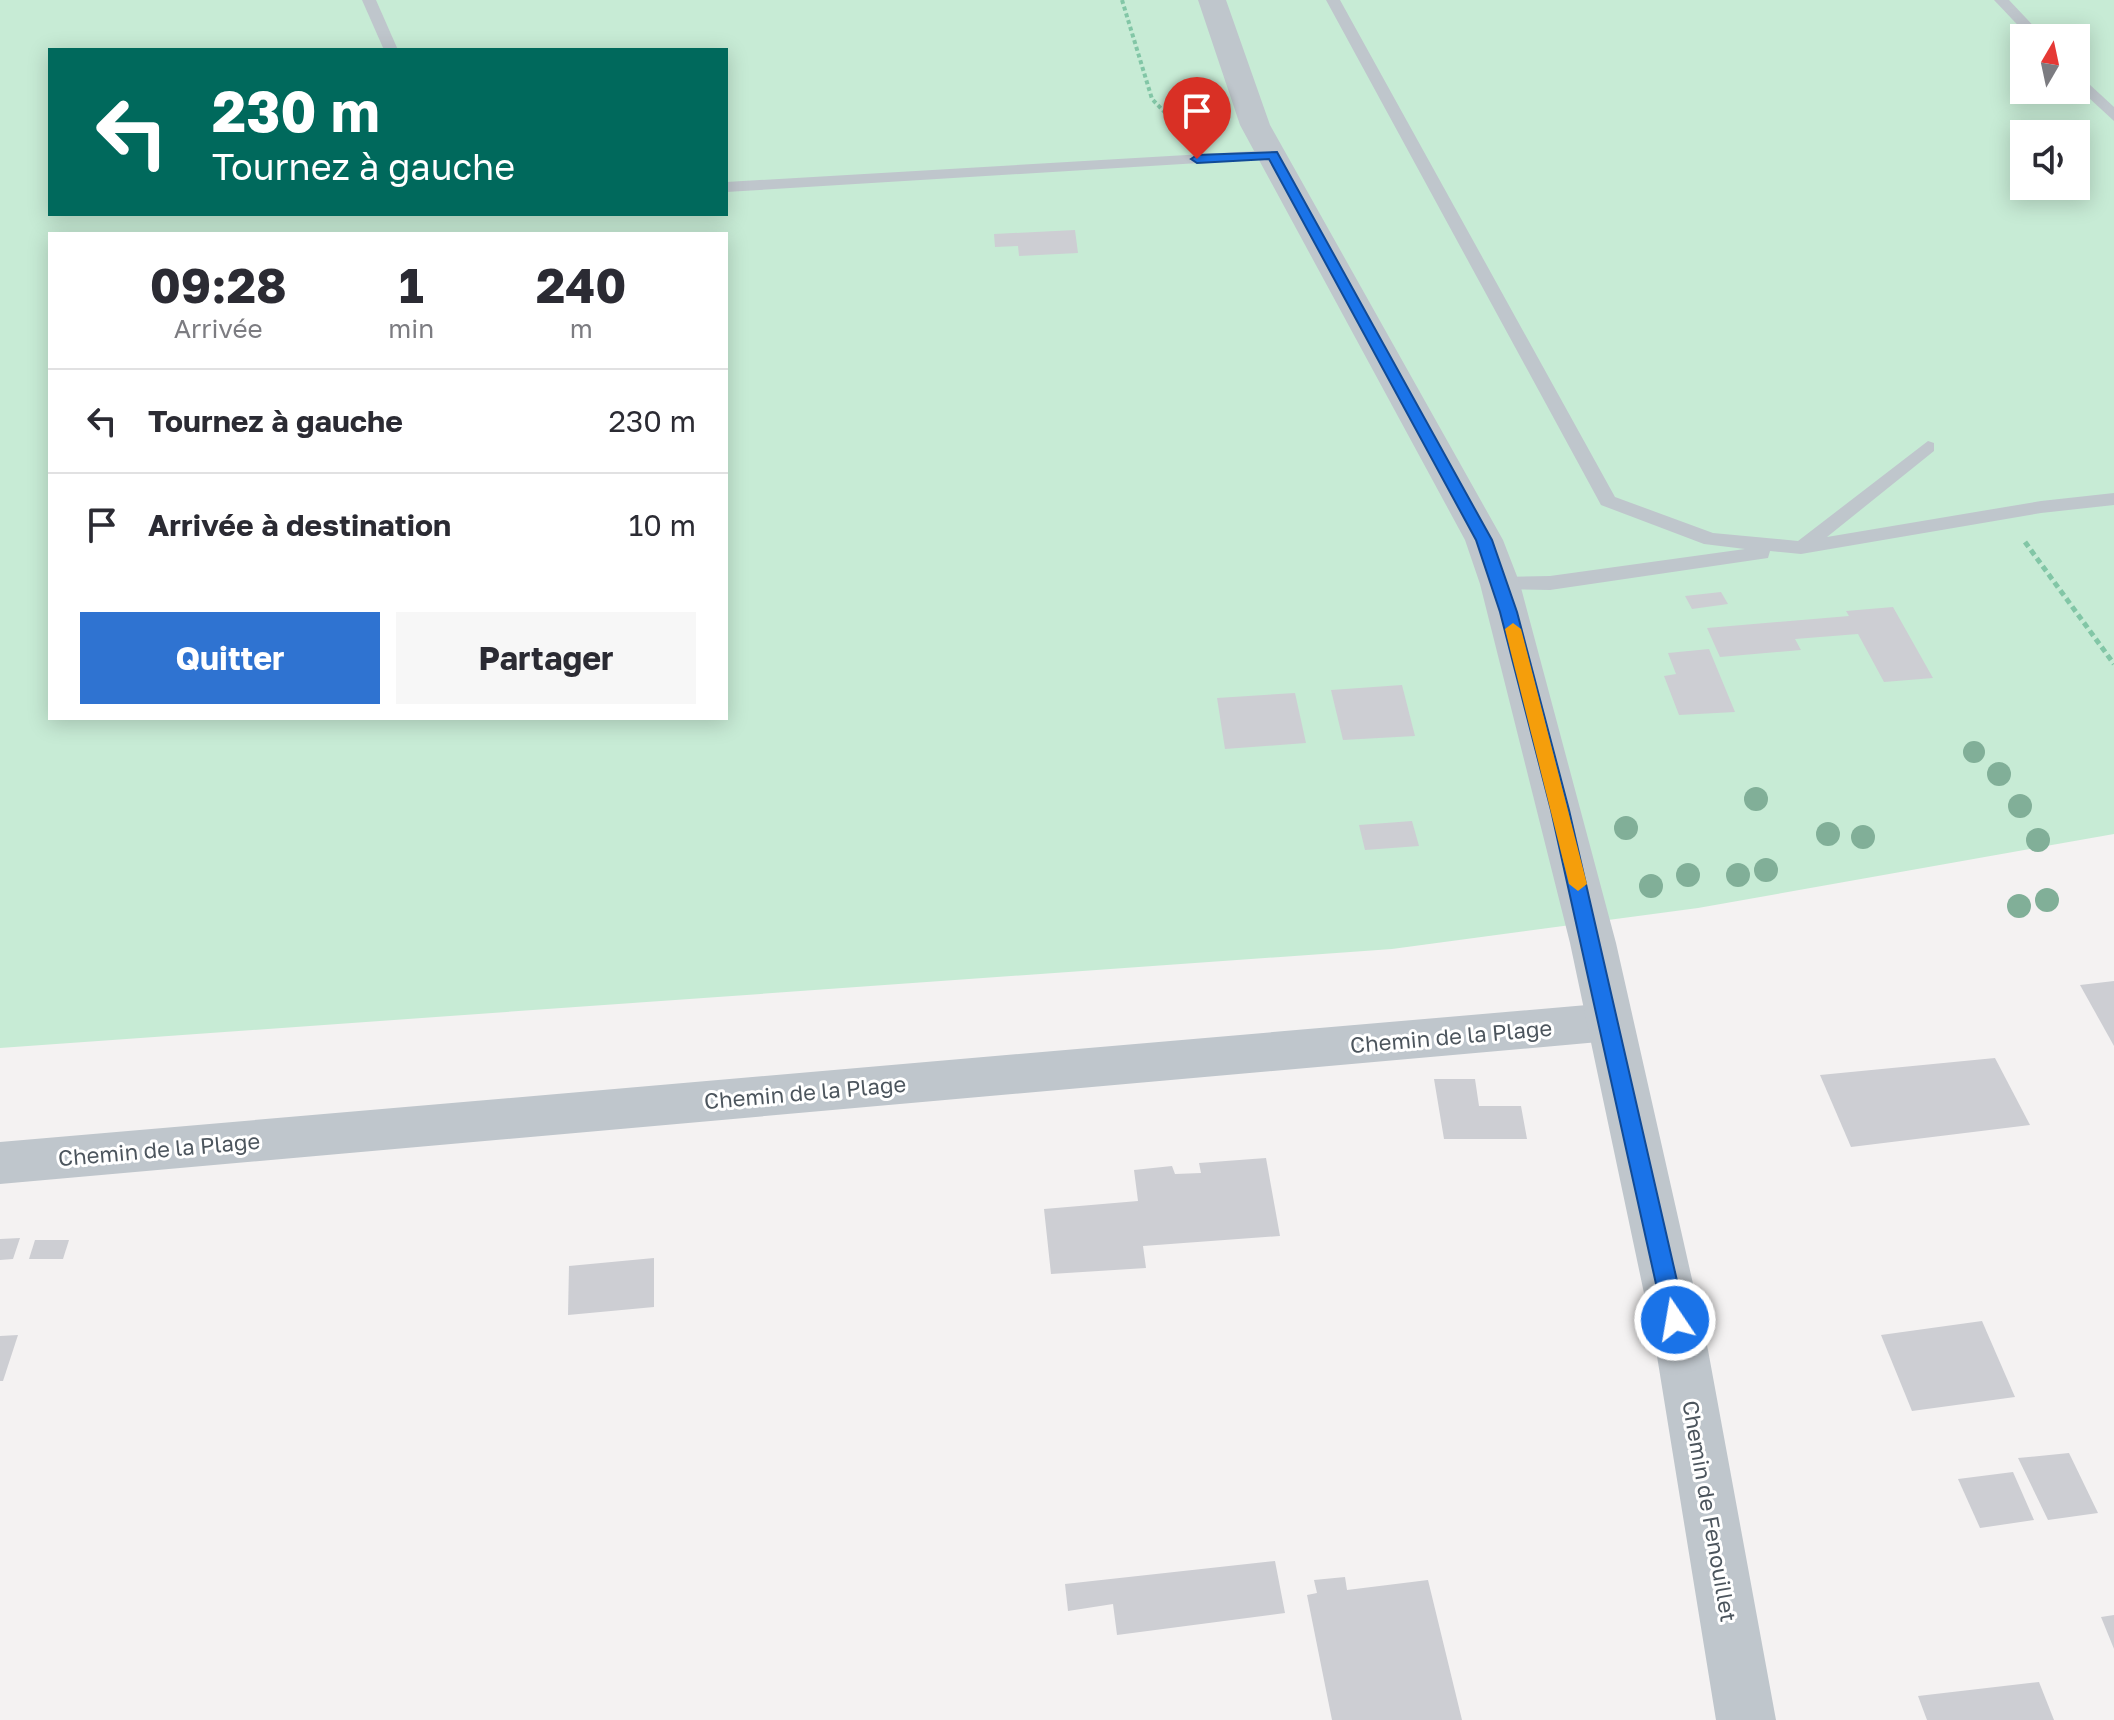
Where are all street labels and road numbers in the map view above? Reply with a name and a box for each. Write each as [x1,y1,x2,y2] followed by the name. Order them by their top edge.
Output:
[1349,1014,1553,1058] street label: Chemin de la Plage
[703,1070,907,1114] street label: Chemin de la Plage
[57,1127,261,1171] street label: Chemin de la Plage
[1677,1398,1743,1624] street label: Chemin de Fenouillet

